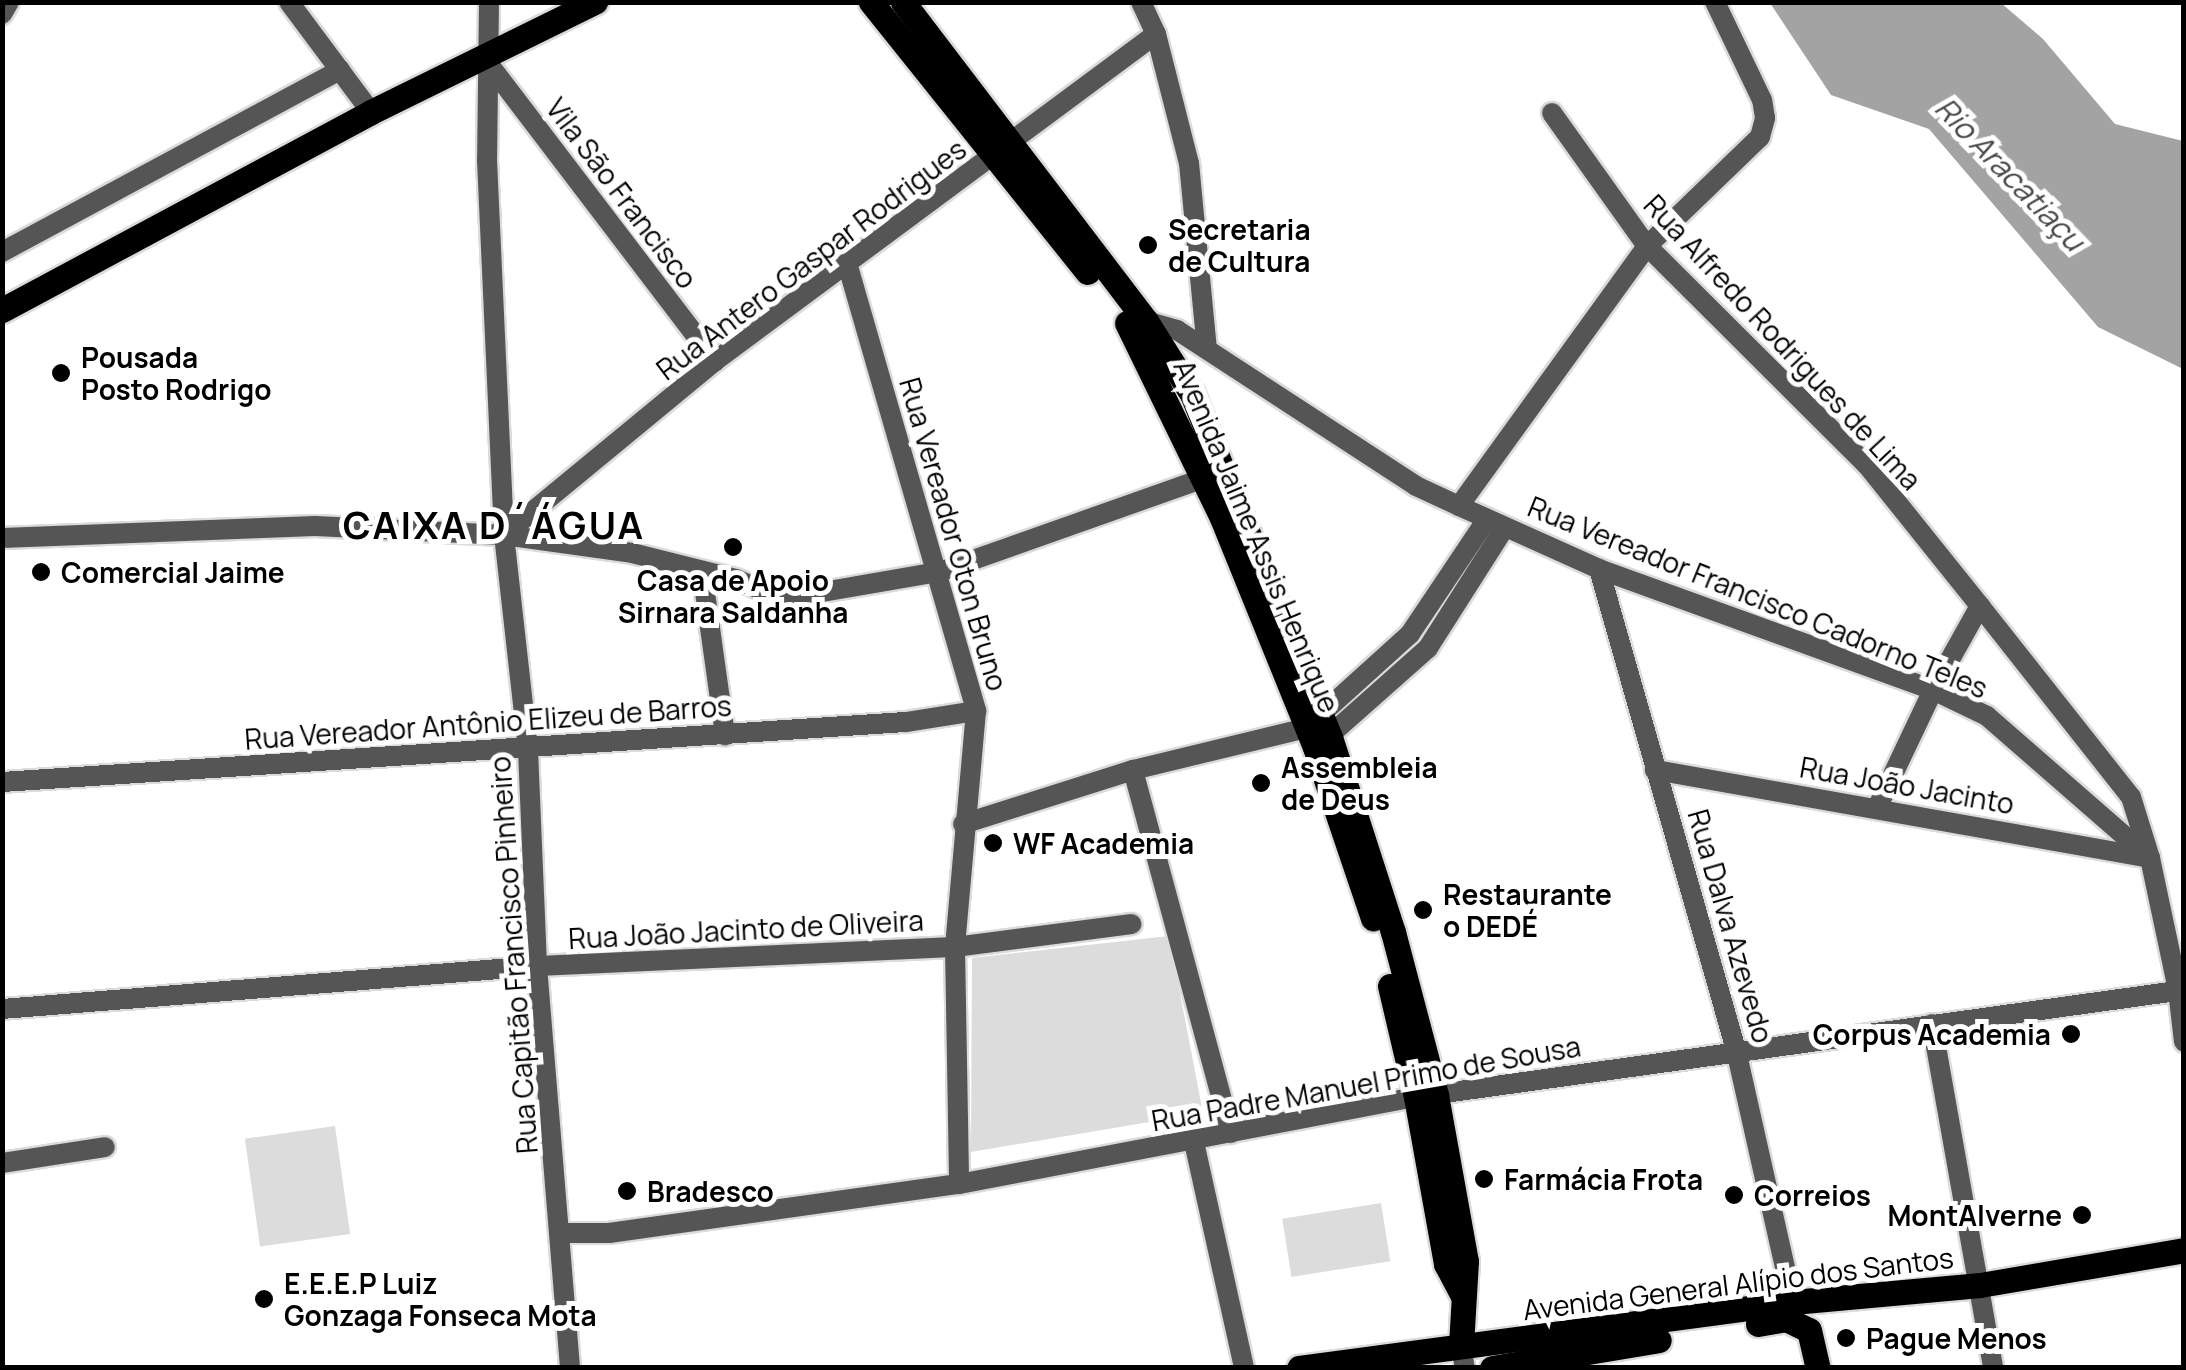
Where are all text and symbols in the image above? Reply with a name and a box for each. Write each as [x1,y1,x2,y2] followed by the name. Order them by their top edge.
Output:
[1928,90,2092,258] water label: Rio Aracatiaçu
[540,91,704,295] street label: Vila São Francisco
[650,132,972,386] street label: Rua Antero Gaspar Rodrigues
[1638,188,1928,496] street label: Rua Alfredo Rodrigues de Lima
[1168,212,1311,278] place label: Secretaria de Cultura
[1137,234,1159,256] marker: Secretaria de Cultura
[81,340,272,406] place label: Pousada Posto Rodrigo
[1167,355,1347,717] street label: Avenida Jaime Assis Henrique
[50,362,72,384] marker: Pousada Posto Rodrigo
[893,374,1015,694] street label: Rua Vereador Oton Bruno
[1523,489,1993,705] street label: Rua Vereador Francisco Cadorno Teles
[343,502,645,548] district label: CAIXA D´ÁGUA
[722,536,744,558] marker: Casa de Apoio Sirnara Saldanha
[61,555,285,589] place label: Comercial Jaime
[30,561,52,583] marker: Comercial Jaime
[618,563,848,629] place label: Casa de Apoio Sirnara Saldanha
[243,688,733,756] street label: Rua Vereador Antônio Elizeu de Barros
[1281,750,1438,816] place label: Assembleia de Deus
[1797,750,2017,820] street label: Rua João Jacinto
[482,755,544,1155] street label: Rua Capitão Francisco Pinheiro
[1250,772,1272,794] marker: Assembleia de Deus
[1682,805,1780,1047] street label: Rua Dalva Azevedo
[1013,826,1194,860] place label: WF Academia
[982,832,1004,854] marker: WF Academia
[1443,877,1612,943] place label: Restaurante o DEDÉ
[1412,899,1434,921] marker: Restaurante o DEDÉ
[567,903,925,955] street label: Rua João Jacinto de Oliveira
[1813,1017,2051,1051] place label: Corpus Academia
[2060,1023,2082,1045] marker: Corpus Academia
[1149,1029,1583,1137] street label: Rua Padre Manuel Primo de Sousa
[1504,1162,1703,1196] place label: Farmácia Frota
[1473,1168,1495,1190] marker: Farmácia Frota
[647,1174,774,1208] place label: Bradesco
[1754,1178,1871,1212] place label: Correios
[616,1180,638,1202] marker: Bradesco
[1723,1184,1745,1206] marker: Correios
[1887,1198,2062,1232] place label: MontAlverne
[2071,1204,2093,1226] marker: MontAlverne
[1521,1240,1955,1326] street label: Avenida General Alípio dos Santos
[284,1266,597,1332] place label: E.E.E.P Luiz Gonzaga Fonseca Mota
[253,1288,275,1310] marker: E.E.E.P Luiz Gonzaga Fonseca Mota
[1866,1321,2047,1355] place label: Pague Menos
[1835,1327,1857,1349] marker: Pague Menos

